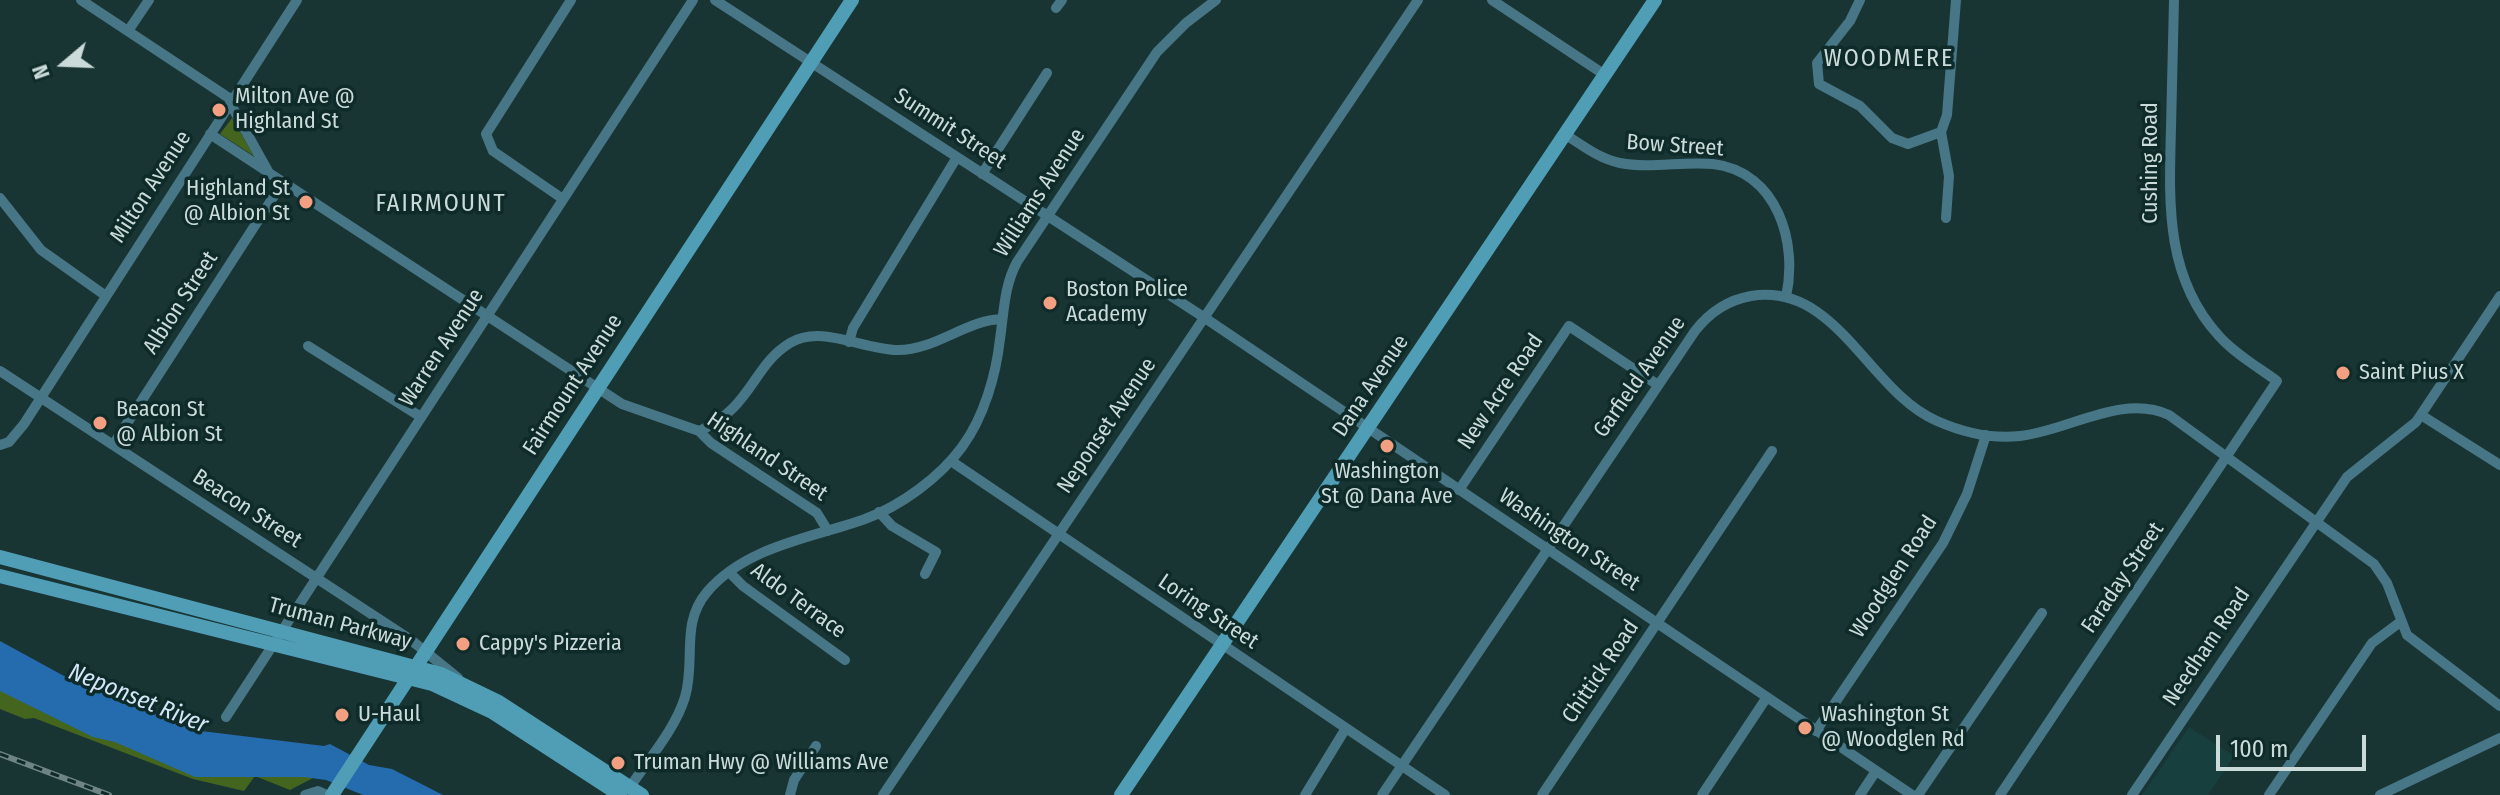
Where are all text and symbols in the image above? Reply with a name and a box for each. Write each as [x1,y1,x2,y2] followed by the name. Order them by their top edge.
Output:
[24,24,104,104] north arrow
[1824,45,1954,73] district label: WOODMERE
[26,61,56,83] text: N
[889,83,1011,175] street label: Summit Street
[235,84,355,136] place label: Milton Ave @ Highland St
[210,101,228,119] marker: Milton Ave @ Highland St
[2138,102,2164,224] street label: Cushing Road
[989,124,1091,262] street label: Williams Avenue
[105,126,197,248] street label: Milton Avenue
[1626,129,1724,163] street label: Bow Street
[183,176,290,228] place label: Highland St @ Albion St
[376,190,506,218] district label: FAIRMOUNT
[297,193,315,211] marker: Highland St @ Albion St
[138,247,224,359] street label: Albion Street
[1066,277,1188,328] place label: Boston Police Academy
[394,284,490,412] street label: Warren Avenue
[1041,294,1059,312] marker: Boston Police Academy
[518,310,628,460] street label: Fairmount Avenue
[1588,311,1692,443] street label: Garfield Avenue
[1453,329,1549,455] street label: New Acre Road
[1327,330,1415,442] street label: Dana Avenue
[1052,353,1162,499] street label: Neponset Avenue
[2359,360,2464,386] place label: Saint Pius X
[2334,364,2352,382] marker: Saint Pius X
[116,397,223,448] place label: Beacon St @ Albion St
[702,407,832,507] street label: Highland Street
[91,414,109,432] marker: Beacon St @ Albion St
[1378,437,1396,455] marker: Washington St @ Dana Ave
[1321,459,1453,510] place label: Washington St @ Dana Ave
[187,464,307,554] street label: Beacon Street
[1494,483,1644,597] street label: Washington Street
[1845,511,1943,643] street label: Woodglen Road
[2076,517,2170,639] street label: Faraday Street
[745,558,851,644] street label: Aldo Terrace
[1153,569,1263,655] street label: Loring Street
[2158,583,2256,711] street label: Needham Road
[266,592,414,656] street label: Truman Parkway
[1557,616,1645,728] street label: Chittick Road
[479,631,622,657] place label: Cappy's Pizzeria
[454,635,472,653] marker: Cappy's Pizzeria
[64,658,212,740] water label: Neponset River
[358,702,420,728] place label: U-Haul
[1821,702,1965,754] place label: Washington St @ Woodglen Rd
[333,706,351,724] marker: U-Haul
[1796,719,1814,737] marker: Washington St @ Woodglen Rd
[2220,719,2370,769] scale bar
[2230,735,2288,763] text: 100 m
[634,750,889,776] place label: Truman Hwy @ Williams Ave
[609,754,627,772] marker: Truman Hwy @ Williams Ave

